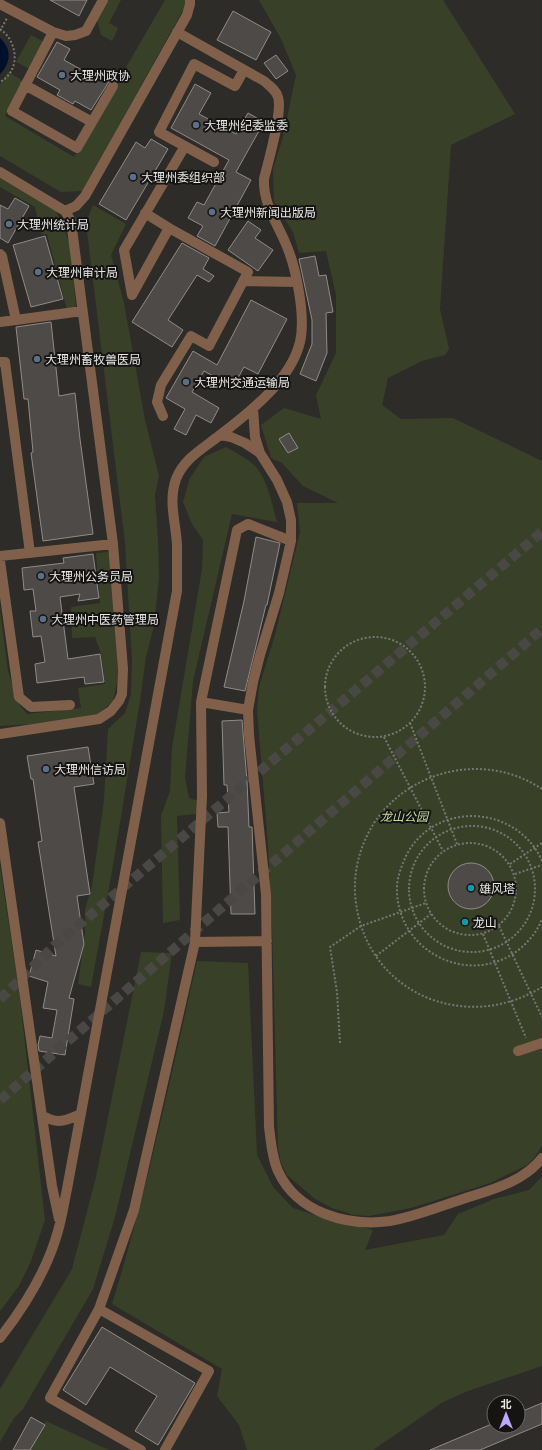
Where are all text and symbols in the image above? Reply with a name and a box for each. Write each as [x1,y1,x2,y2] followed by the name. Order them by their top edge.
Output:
[70,67,130,83] place label: 大理州政协
[57,70,67,80] marker: 大理州政协
[204,117,288,133] place label: 大理州纪委监委
[191,120,201,130] marker: 大理州纪委监委
[141,169,225,185] place label: 大理州委组织部
[128,172,138,182] marker: 大理州委组织部
[220,204,316,220] place label: 大理州新闻出版局
[207,207,217,217] marker: 大理州新闻出版局
[17,216,89,232] place label: 大理州统计局
[4,219,14,229] marker: 大理州统计局
[46,264,118,280] place label: 大理州审计局
[33,267,43,277] marker: 大理州审计局
[45,351,141,367] place label: 大理州畜牧兽医局
[32,354,42,364] marker: 大理州畜牧兽医局
[194,374,290,390] place label: 大理州交通运输局
[181,377,191,387] marker: 大理州交通运输局
[49,568,133,584] place label: 大理州公务员局
[36,571,46,581] marker: 大理州公务员局
[51,611,159,627] place label: 大理州中医药管理局
[38,614,48,624] marker: 大理州中医药管理局
[54,761,126,777] place label: 大理州信访局
[41,764,51,774] marker: 大理州信访局
[380,808,430,824] park label: 龙山公园
[479,880,515,896] place label: 雄风塔
[466,883,476,893] marker: 雄风塔
[473,914,497,930] place label: 龙山
[460,917,470,927] marker: 龙山
[486,1394,526,1434] north arrow
[501,1396,512,1411] text: 北

